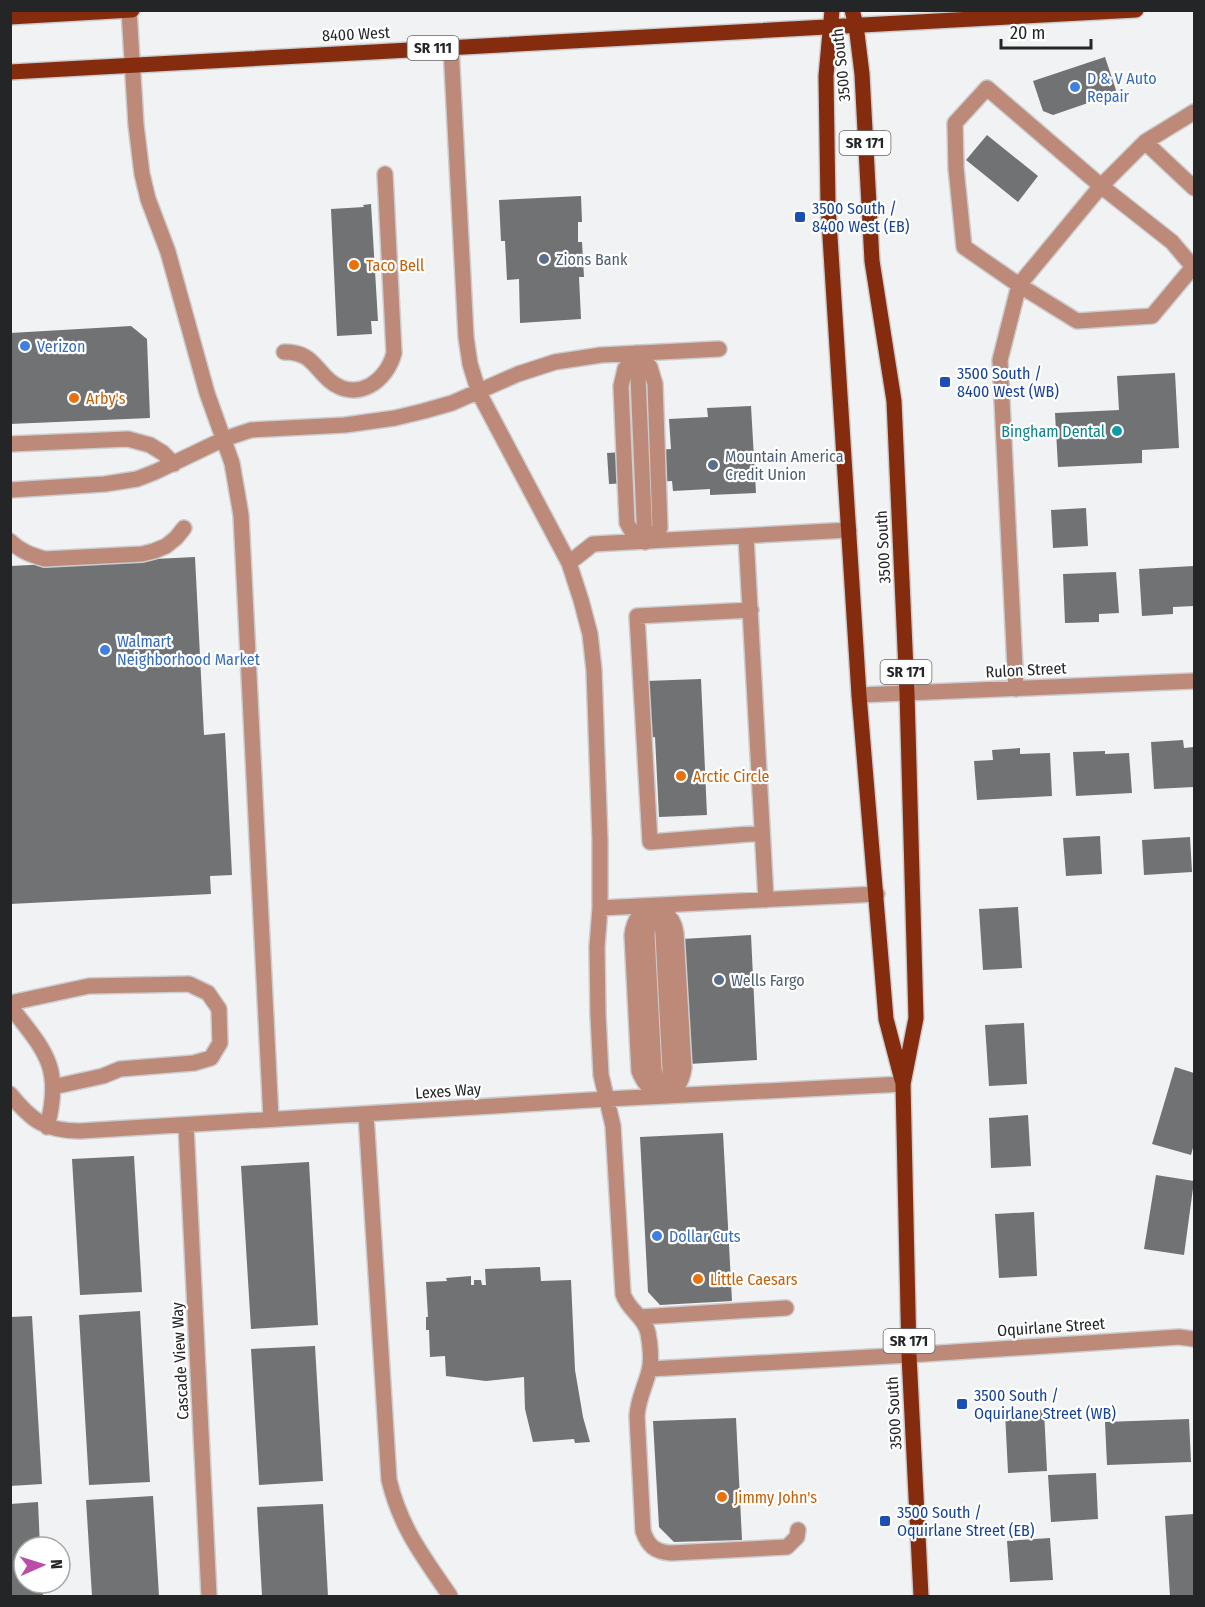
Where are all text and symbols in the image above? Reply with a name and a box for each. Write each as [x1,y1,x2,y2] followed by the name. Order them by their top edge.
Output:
[1001,12,1091,50] scale bar
[1010,22,1045,44] text: 20 m
[322,23,391,45] street label: 8400 West
[828,28,854,102] street label: 3500 South
[408,36,458,60] road number: SR 111
[1087,69,1157,106] place label: D & V Auto Repair
[1068,80,1082,94] marker: D & V Auto Repair
[840,131,890,155] road number: SR 171
[812,199,910,236] place label: 3500 South / 8400 West (EB)
[793,210,807,224] marker: 3500 South / 8400 West (EB)
[556,250,628,269] place label: Zions Bank
[537,252,551,266] marker: Zions Bank
[366,256,424,275] place label: Taco Bell
[347,258,361,272] marker: Taco Bell
[37,337,85,356] place label: Verizon
[18,339,32,353] marker: Verizon
[957,364,1059,401] place label: 3500 South / 8400 West (WB)
[938,375,952,389] marker: 3500 South / 8400 West (WB)
[86,389,126,408] place label: Arby's
[67,391,81,405] marker: Arby's
[1001,422,1105,441] place label: Bingham Dental
[1110,424,1124,438] marker: Bingham Dental
[725,447,844,484] place label: Mountain America Credit Union
[706,458,720,472] marker: Mountain America Credit Union
[872,510,894,584] street label: 3500 South
[117,632,261,669] place label: Walmart Neighborhood Market
[98,643,112,657] marker: Walmart Neighborhood Market
[985,658,1068,682] street label: Rulon Street
[880,660,932,684] road number: SR 171
[693,767,770,786] place label: Arctic Circle
[674,769,688,783] marker: Arctic Circle
[731,971,805,990] place label: Wells Fargo
[712,973,726,987] marker: Wells Fargo
[414,1079,482,1103] street label: Lexes Way
[669,1227,741,1246] place label: Dollar Cuts
[650,1229,664,1243] marker: Dollar Cuts
[710,1270,798,1289] place label: Little Caesars
[691,1272,705,1286] marker: Little Caesars
[167,1301,193,1420] street label: Cascade View Way
[996,1314,1106,1340] street label: Oquirlane Street
[884,1329,934,1353] road number: SR 171
[883,1376,905,1450] street label: 3500 South
[974,1386,1116,1423] place label: 3500 South / Oquirlane Street (WB)
[955,1397,969,1411] marker: 3500 South / Oquirlane Street (WB)
[734,1488,817,1507] place label: Jimmy John's
[715,1490,729,1504] marker: Jimmy John's
[897,1503,1035,1540] place label: 3500 South / Oquirlane Street (EB)
[878,1514,892,1528] marker: 3500 South / Oquirlane Street (EB)
[12,1535,72,1595] north arrow
[47,1559,66,1570] text: N

